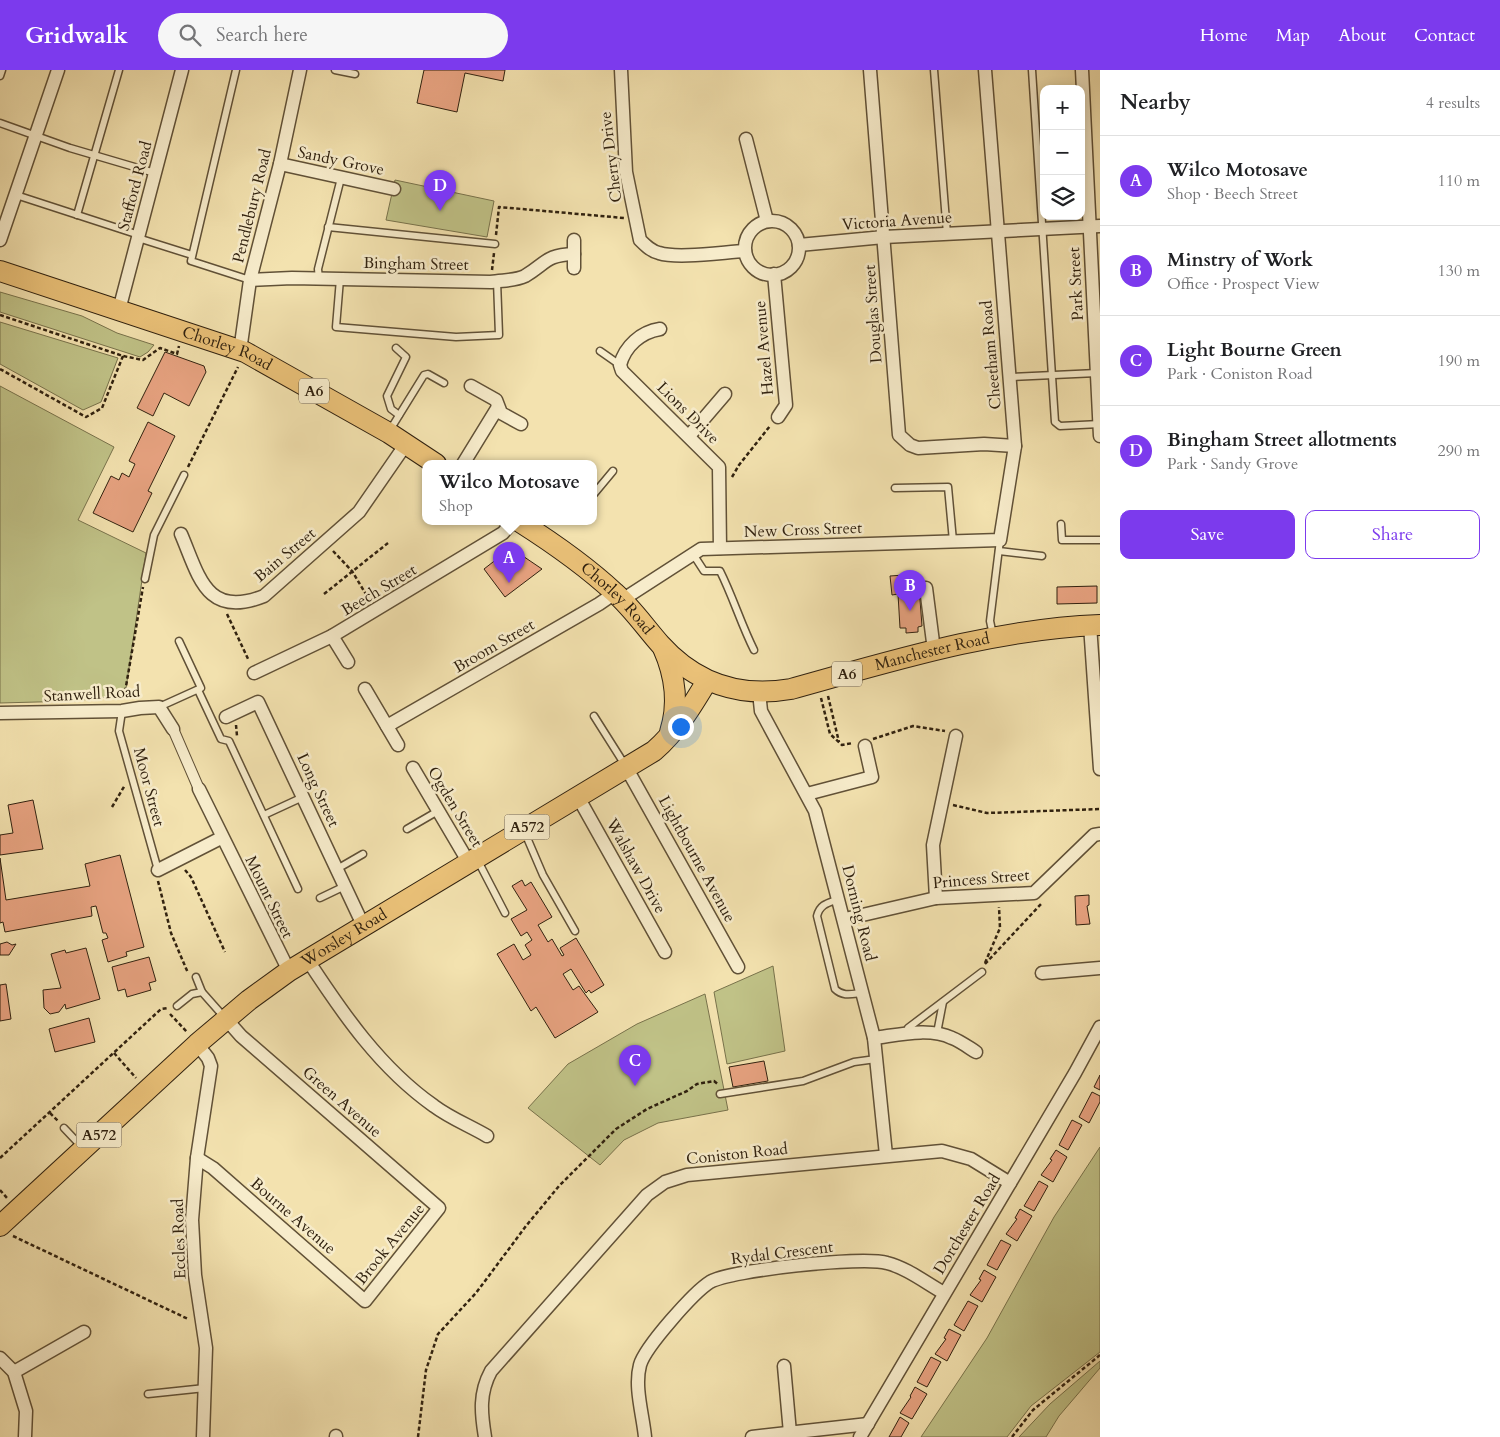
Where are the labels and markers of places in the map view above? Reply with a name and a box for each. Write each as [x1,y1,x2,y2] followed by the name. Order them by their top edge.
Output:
[424,170,456,211] pin: D
[493,542,525,583] pin: A
[894,570,926,611] pin: B
[619,1045,651,1086] pin: C

